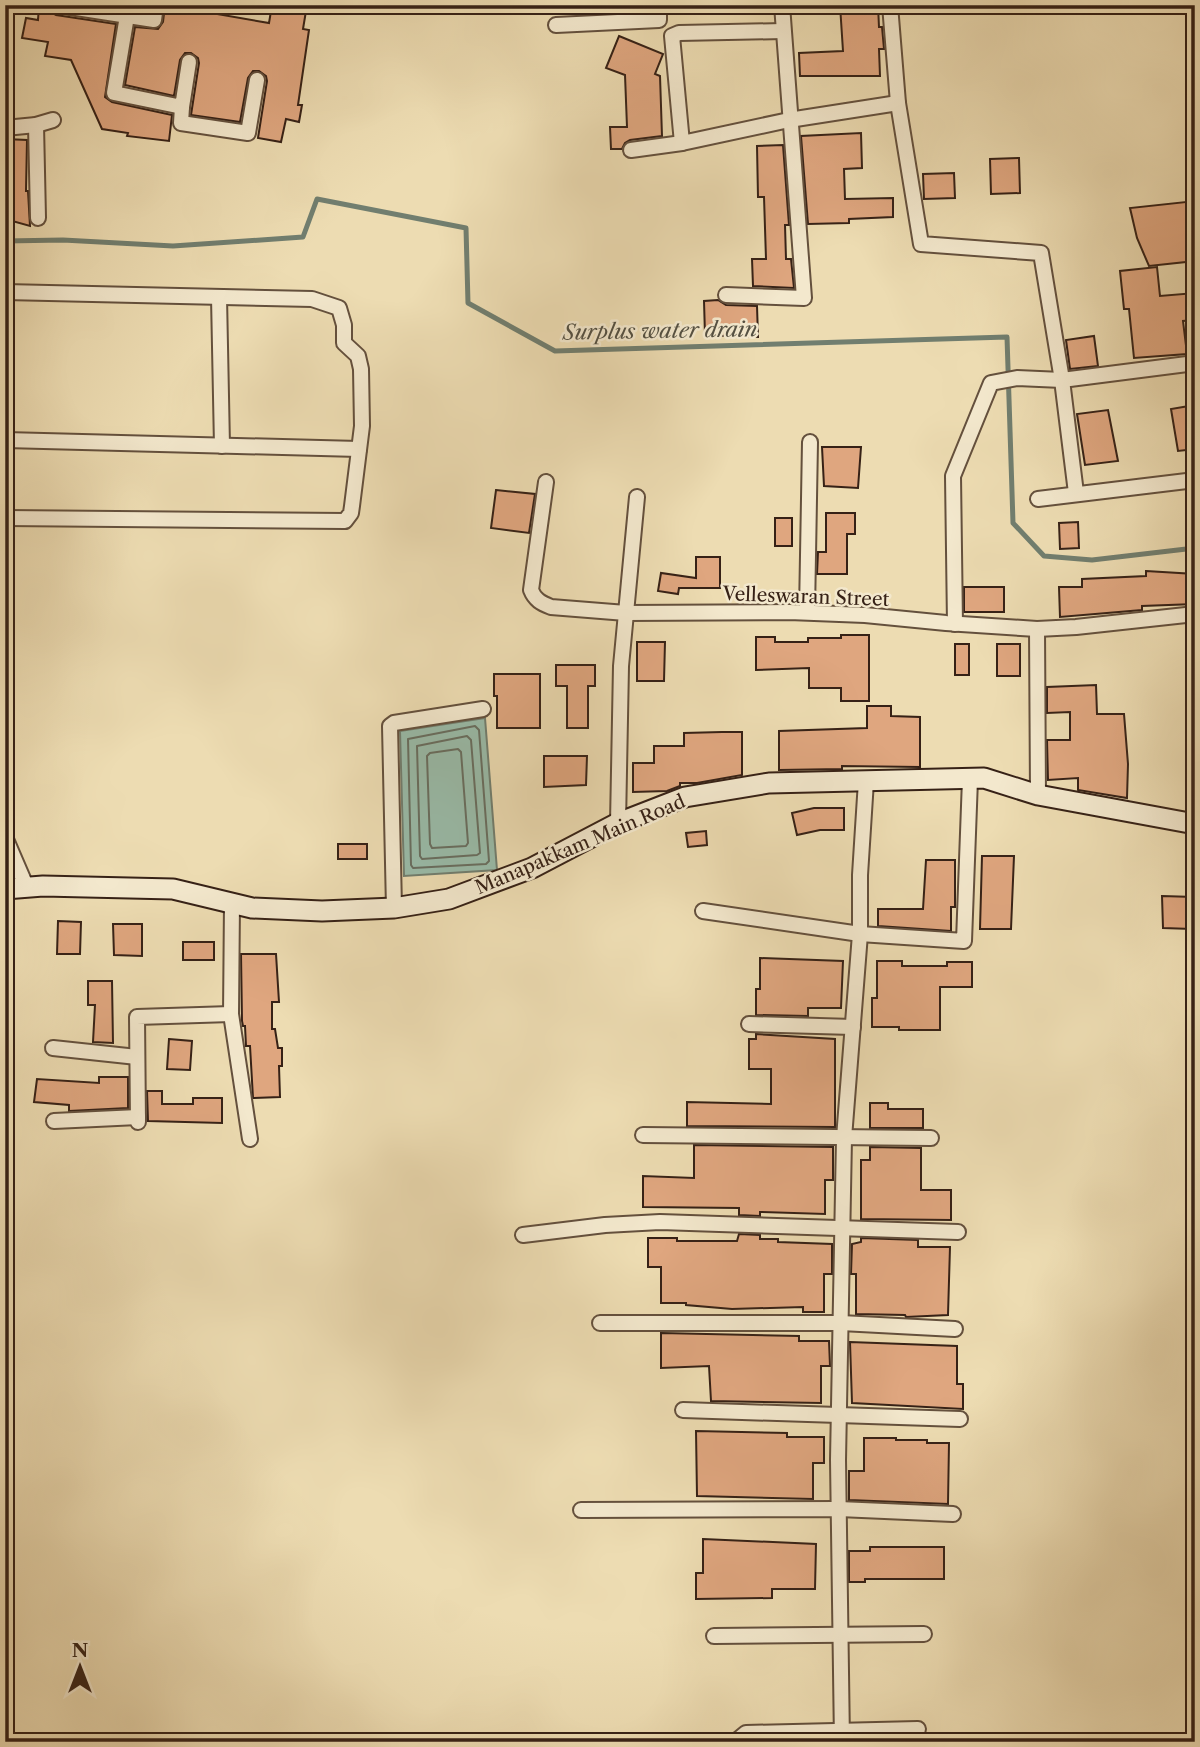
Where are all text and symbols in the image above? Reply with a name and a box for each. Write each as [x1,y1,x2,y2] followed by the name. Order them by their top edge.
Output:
[561,316,757,345] water label: Surplus water drain
[721,582,890,611] street label: Velleswaran Street
[472,790,689,899] street label: Manapakkam Main Road
[46,1632,116,1702] north arrow
[72,1639,88,1662] text: N

